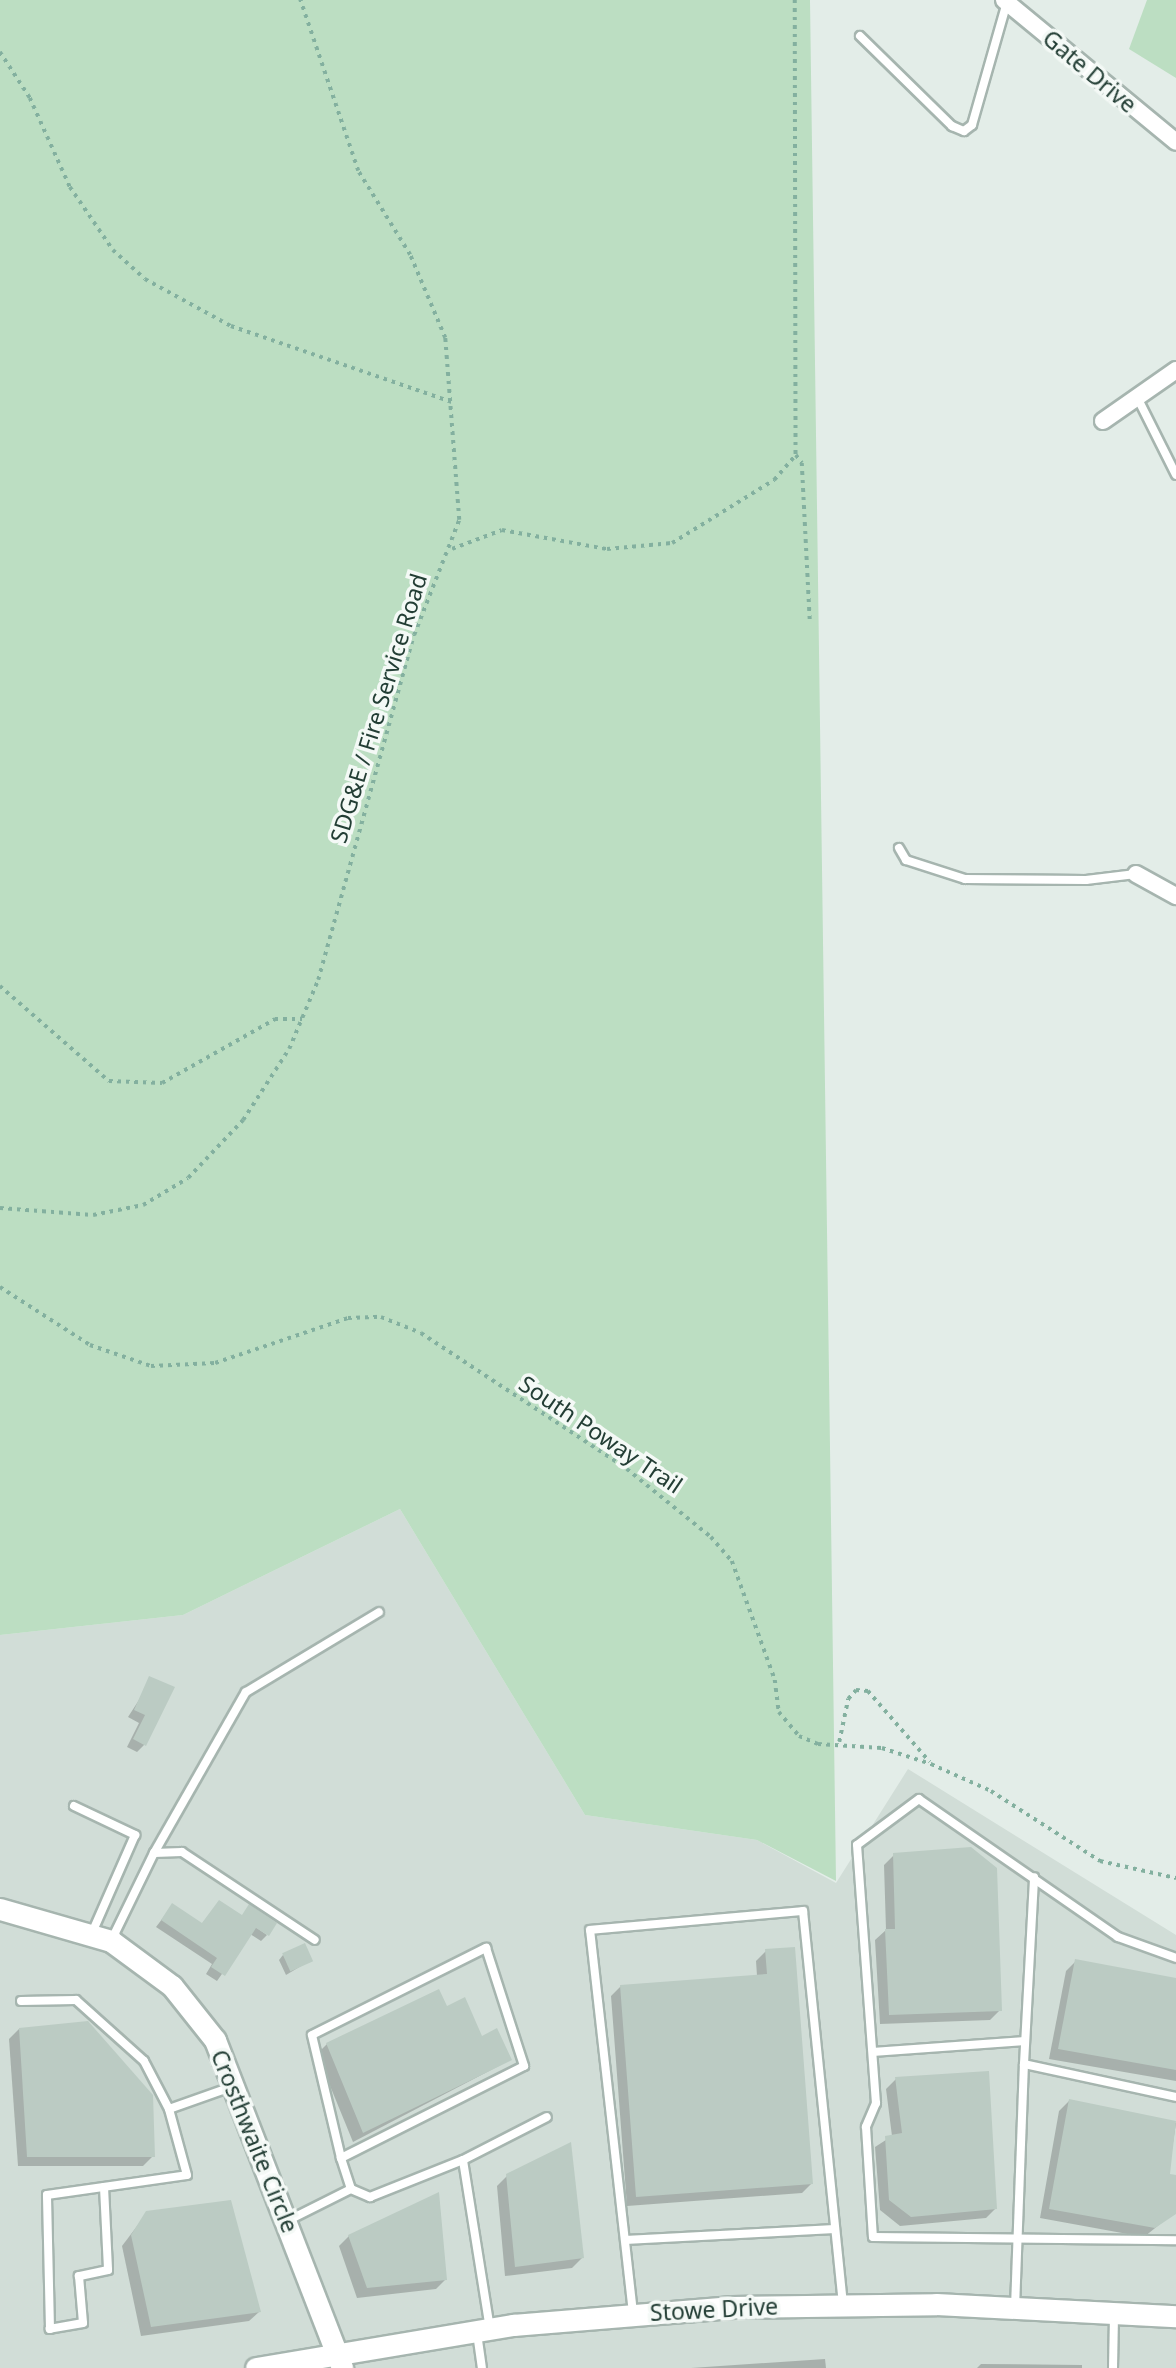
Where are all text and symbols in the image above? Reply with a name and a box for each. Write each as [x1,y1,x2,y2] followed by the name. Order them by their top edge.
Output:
[1038,24,1142,118] street label: Gate Drive
[324,570,432,846] street label: SDG&E / Fire Service Road
[514,1369,688,1499] street label: South Poway Trail
[206,2046,304,2236] street label: Crosthwaite Circle
[649,2292,779,2326] street label: Stowe Drive

